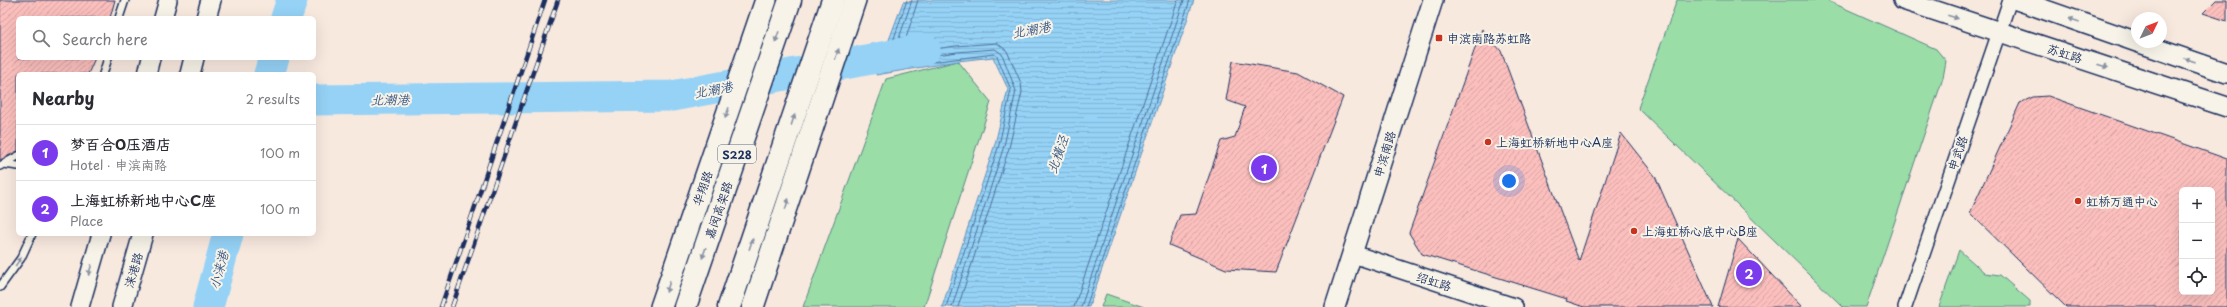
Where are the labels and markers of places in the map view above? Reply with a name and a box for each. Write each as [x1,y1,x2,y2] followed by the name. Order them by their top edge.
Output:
[1447,29,1531,47] place label: 申滨南路苏虹路
[1434,33,1444,43] marker: 申滨南路苏虹路
[1496,133,1613,151] place label: 上海虹桥新地中心A座
[1483,137,1493,147] marker: 上海虹桥新地中心A座
[1251,153,1277,183] pin: 1
[2086,192,2158,210] place label: 虹桥万通中心
[2073,196,2083,206] marker: 虹桥万通中心
[1642,222,1758,240] place label: 上海虹桥心底中心B座
[1629,226,1639,236] marker: 上海虹桥心底中心B座
[1736,258,1762,288] pin: 2

